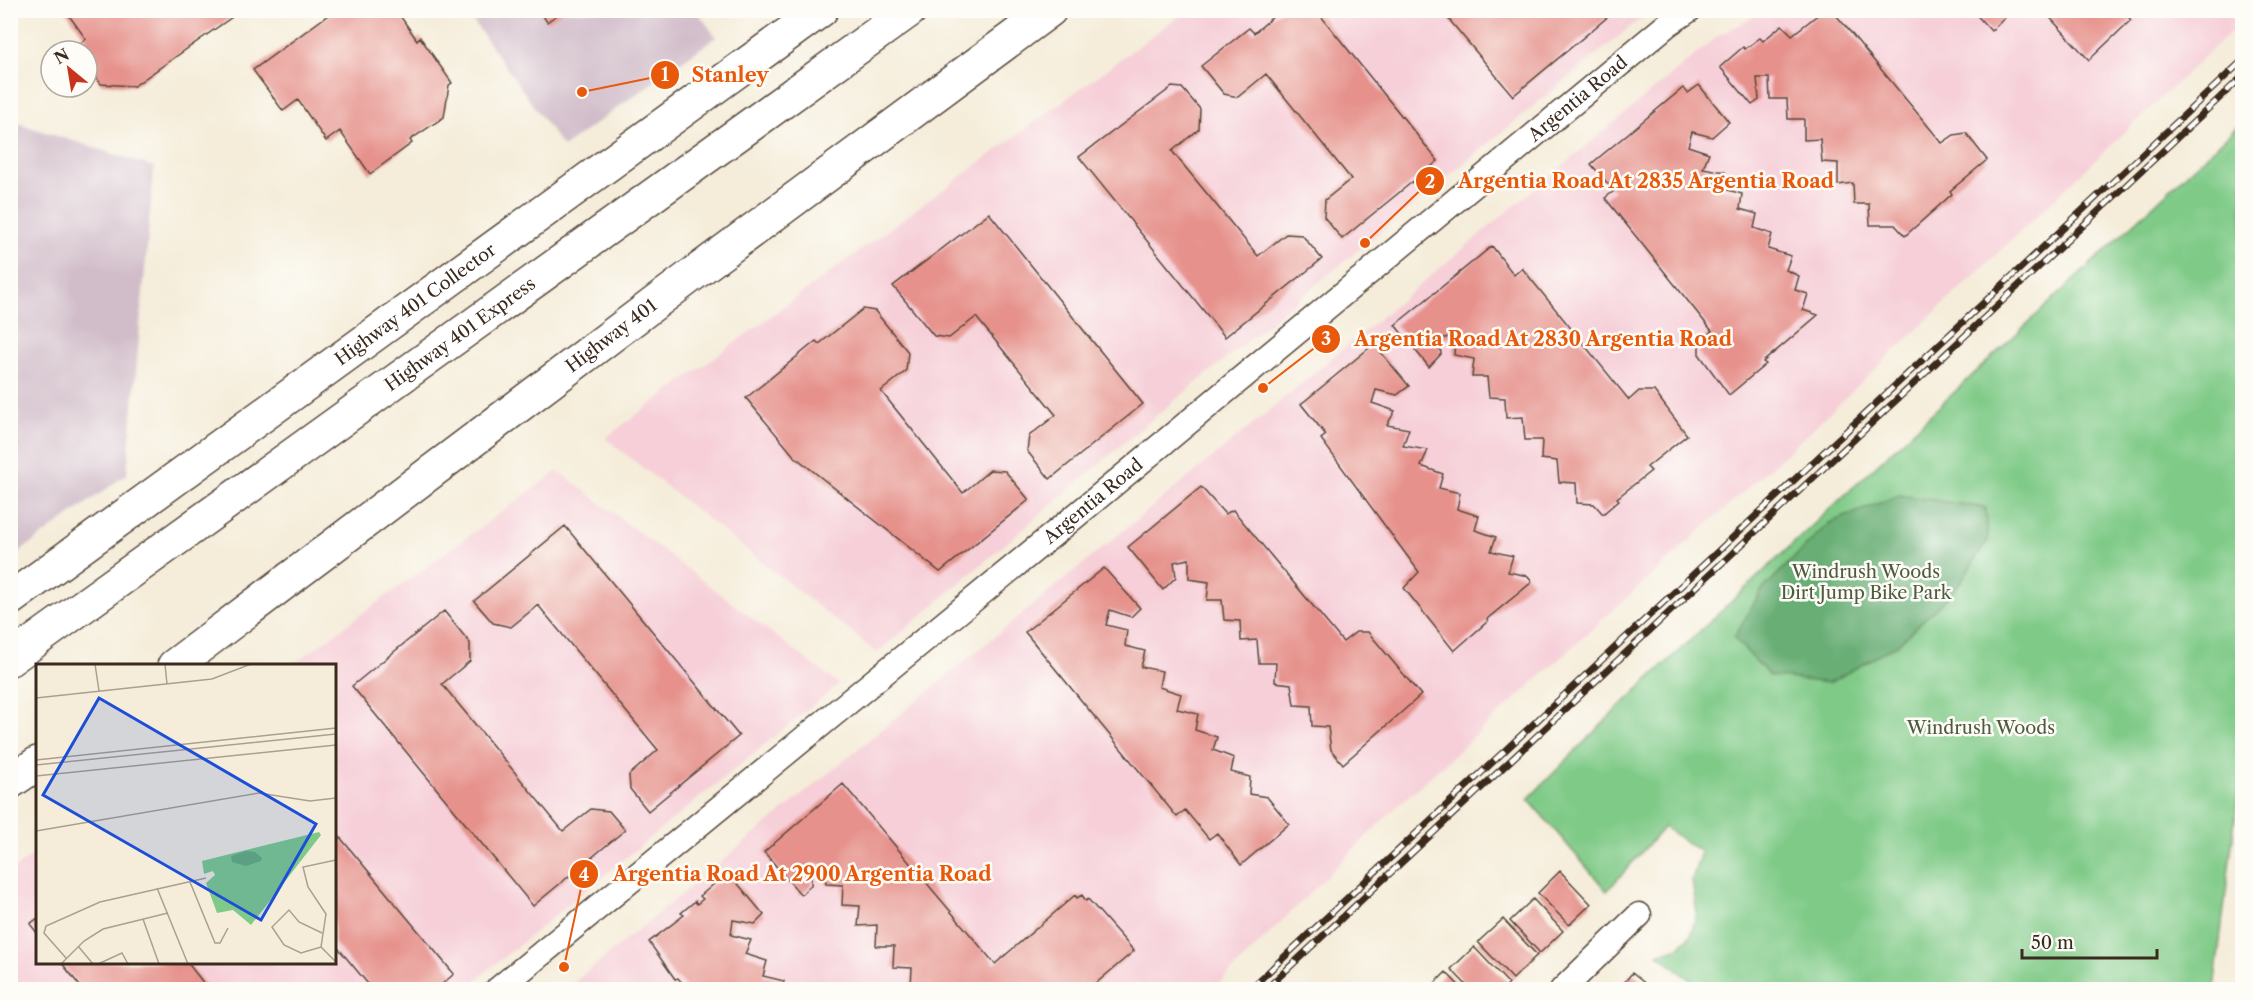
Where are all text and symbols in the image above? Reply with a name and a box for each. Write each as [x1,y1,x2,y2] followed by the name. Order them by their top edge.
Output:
[39,39,99,99] north arrow
[50,44,73,68] text: N
[1523,51,1632,147] street label: Argentia Road
[650,56,781,94] callout: Stanley
[691,63,769,87] text: Stanley
[661,64,669,86] text: 1
[1415,162,1847,200] callout: Argentia Road At 2835 Argentia Road
[1457,169,1835,193] text: Argentia Road At 2835 Argentia Road
[1425,171,1435,193] text: 2
[331,239,500,370] street label: Highway 401 Collector
[381,273,540,396] street label: Highway 401 Express
[562,294,662,377] street label: Highway 401
[1311,320,1745,358] callout: Argentia Road At 2830 Argentia Road
[1353,327,1733,351] text: Argentia Road At 2830 Argentia Road
[1321,328,1331,350] text: 3
[1038,454,1147,549] street label: Argentia Road
[1781,561,1953,604] park label: Windrush Woods Dirt Jump Bike Park
[36,664,336,964] inset map
[1906,717,2055,739] park label: Windrush Woods
[569,855,1004,893] callout: Argentia Road At 2900 Argentia Road
[611,862,992,886] text: Argentia Road At 2900 Argentia Road
[579,864,589,886] text: 4
[2022,922,2157,960] scale bar
[2031,932,2074,954] text: 50 m

